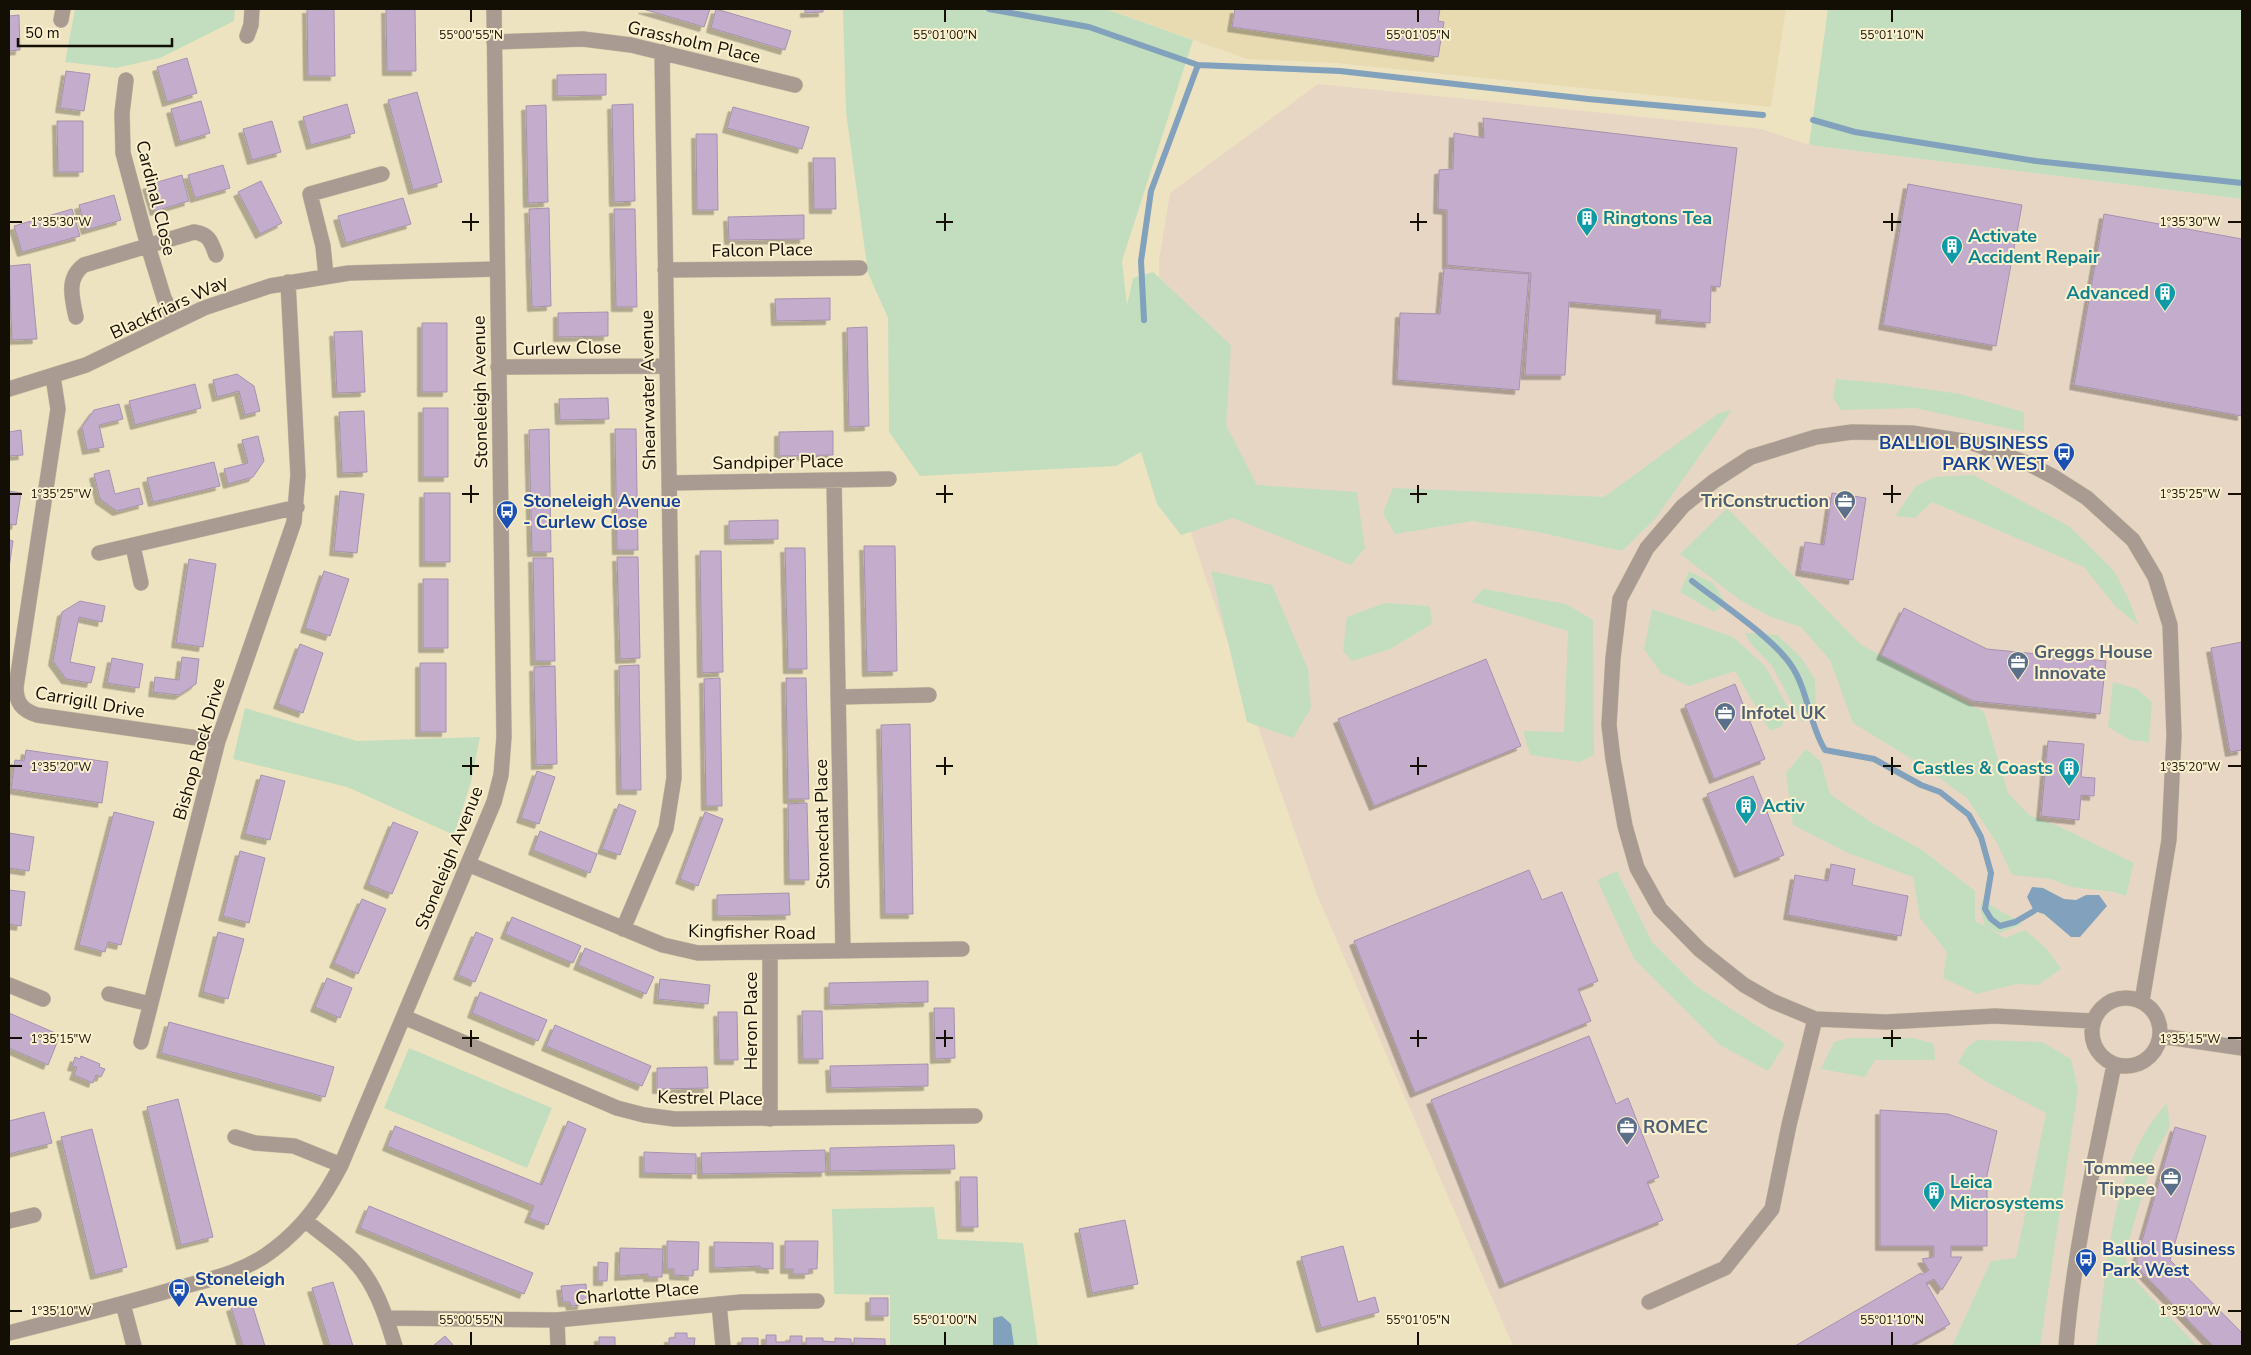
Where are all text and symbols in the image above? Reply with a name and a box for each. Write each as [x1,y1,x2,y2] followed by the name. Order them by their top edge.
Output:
[18,15,171,47] scale bar
[625,15,763,69] street label: Grassholm Place
[25,23,60,43] text: 50 m
[439,27,503,43] text: 55°00'55"N
[913,27,977,43] text: 55°01'00"N
[1386,27,1450,43] text: 55°01'05"N
[1860,27,1924,43] text: 55°01'10"N
[130,138,182,258] street label: Cardinal Close
[1575,206,1599,237] building icon: Ringtons Tea
[1603,206,1712,230] place label: Ringtons Tea
[30,214,92,230] text: 1°35'30"W
[2159,214,2221,230] text: 1°35'30"W
[1968,224,2100,269] place label: Activate Accident Repair
[1940,234,1964,265] building icon: Activate Accident Repair
[711,237,813,263] street label: Falcon Place
[106,269,233,345] street label: Blackfriars Way
[2066,281,2149,305] place label: Advanced
[2153,281,2177,312] building icon: Advanced
[635,310,661,470] street label: Shearwater Avenue
[467,315,493,469] street label: Stoneleigh Avenue
[513,335,621,361] street label: Curlew Close
[1879,431,2049,476] place label: BALLIOL BUSINESS PARK WEST
[2052,441,2076,472] bus stop icon: BALLIOL BUSINESS PARK WEST
[712,449,844,475] street label: Sandpiper Place
[30,486,92,502] text: 1°35'25"W
[2159,486,2221,502] text: 1°35'25"W
[523,489,681,534] place label: Stoneleigh Avenue - Curlew Close
[1701,489,1829,513] place label: TriConstruction
[1833,489,1857,520] office icon: TriConstruction
[495,499,519,530] bus stop icon: Stoneleigh Avenue - Curlew Close
[2034,640,2153,685] place label: Greggs House Innovate
[2006,650,2030,681] office icon: Greggs House Innovate
[167,675,231,823] street label: Bishop Rock Drive
[33,681,147,723] street label: Carrigill Drive
[1713,701,1737,732] office icon: Infotel UK
[1741,701,1827,725] place label: Infotel UK
[1912,756,2053,780] place label: Castles & Coasts
[2057,756,2081,787] building icon: Castles & Coasts
[30,759,92,775] text: 1°35'20"W
[809,759,835,889] street label: Stonechat Place
[2159,759,2221,775] text: 1°35'20"W
[409,783,489,933] street label: Stoneleigh Avenue
[1734,794,1758,825] building icon: Activ
[1762,794,1805,818] place label: Activ
[688,919,816,945] street label: Kingfisher Road
[739,972,763,1070] street label: Heron Place
[30,1031,92,1047] text: 1°35'15"W
[2159,1031,2221,1047] text: 1°35'15"W
[657,1085,763,1111] street label: Kestrel Place
[1615,1115,1639,1146] office icon: ROMEC
[1643,1115,1708,1139] place label: ROMEC
[2084,1156,2155,1201] place label: Tommee Tippee
[2159,1166,2183,1197] office icon: Tommee Tippee
[1950,1170,2064,1215] place label: Leica Microsystems
[1922,1180,1946,1211] building icon: Leica Microsystems
[2102,1237,2236,1282] place label: Balliol Business Park West
[2074,1247,2098,1278] bus stop icon: Balliol Business Park West
[195,1267,285,1312] place label: Stoneleigh Avenue
[574,1276,700,1310] street label: Charlotte Place
[167,1277,191,1308] bus stop icon: Stoneleigh Avenue
[30,1303,92,1319] text: 1°35'10"W
[2159,1303,2221,1319] text: 1°35'10"W
[439,1312,503,1328] text: 55°00'55"N
[913,1312,977,1328] text: 55°01'00"N
[1386,1312,1450,1328] text: 55°01'05"N
[1860,1312,1924,1328] text: 55°01'10"N

